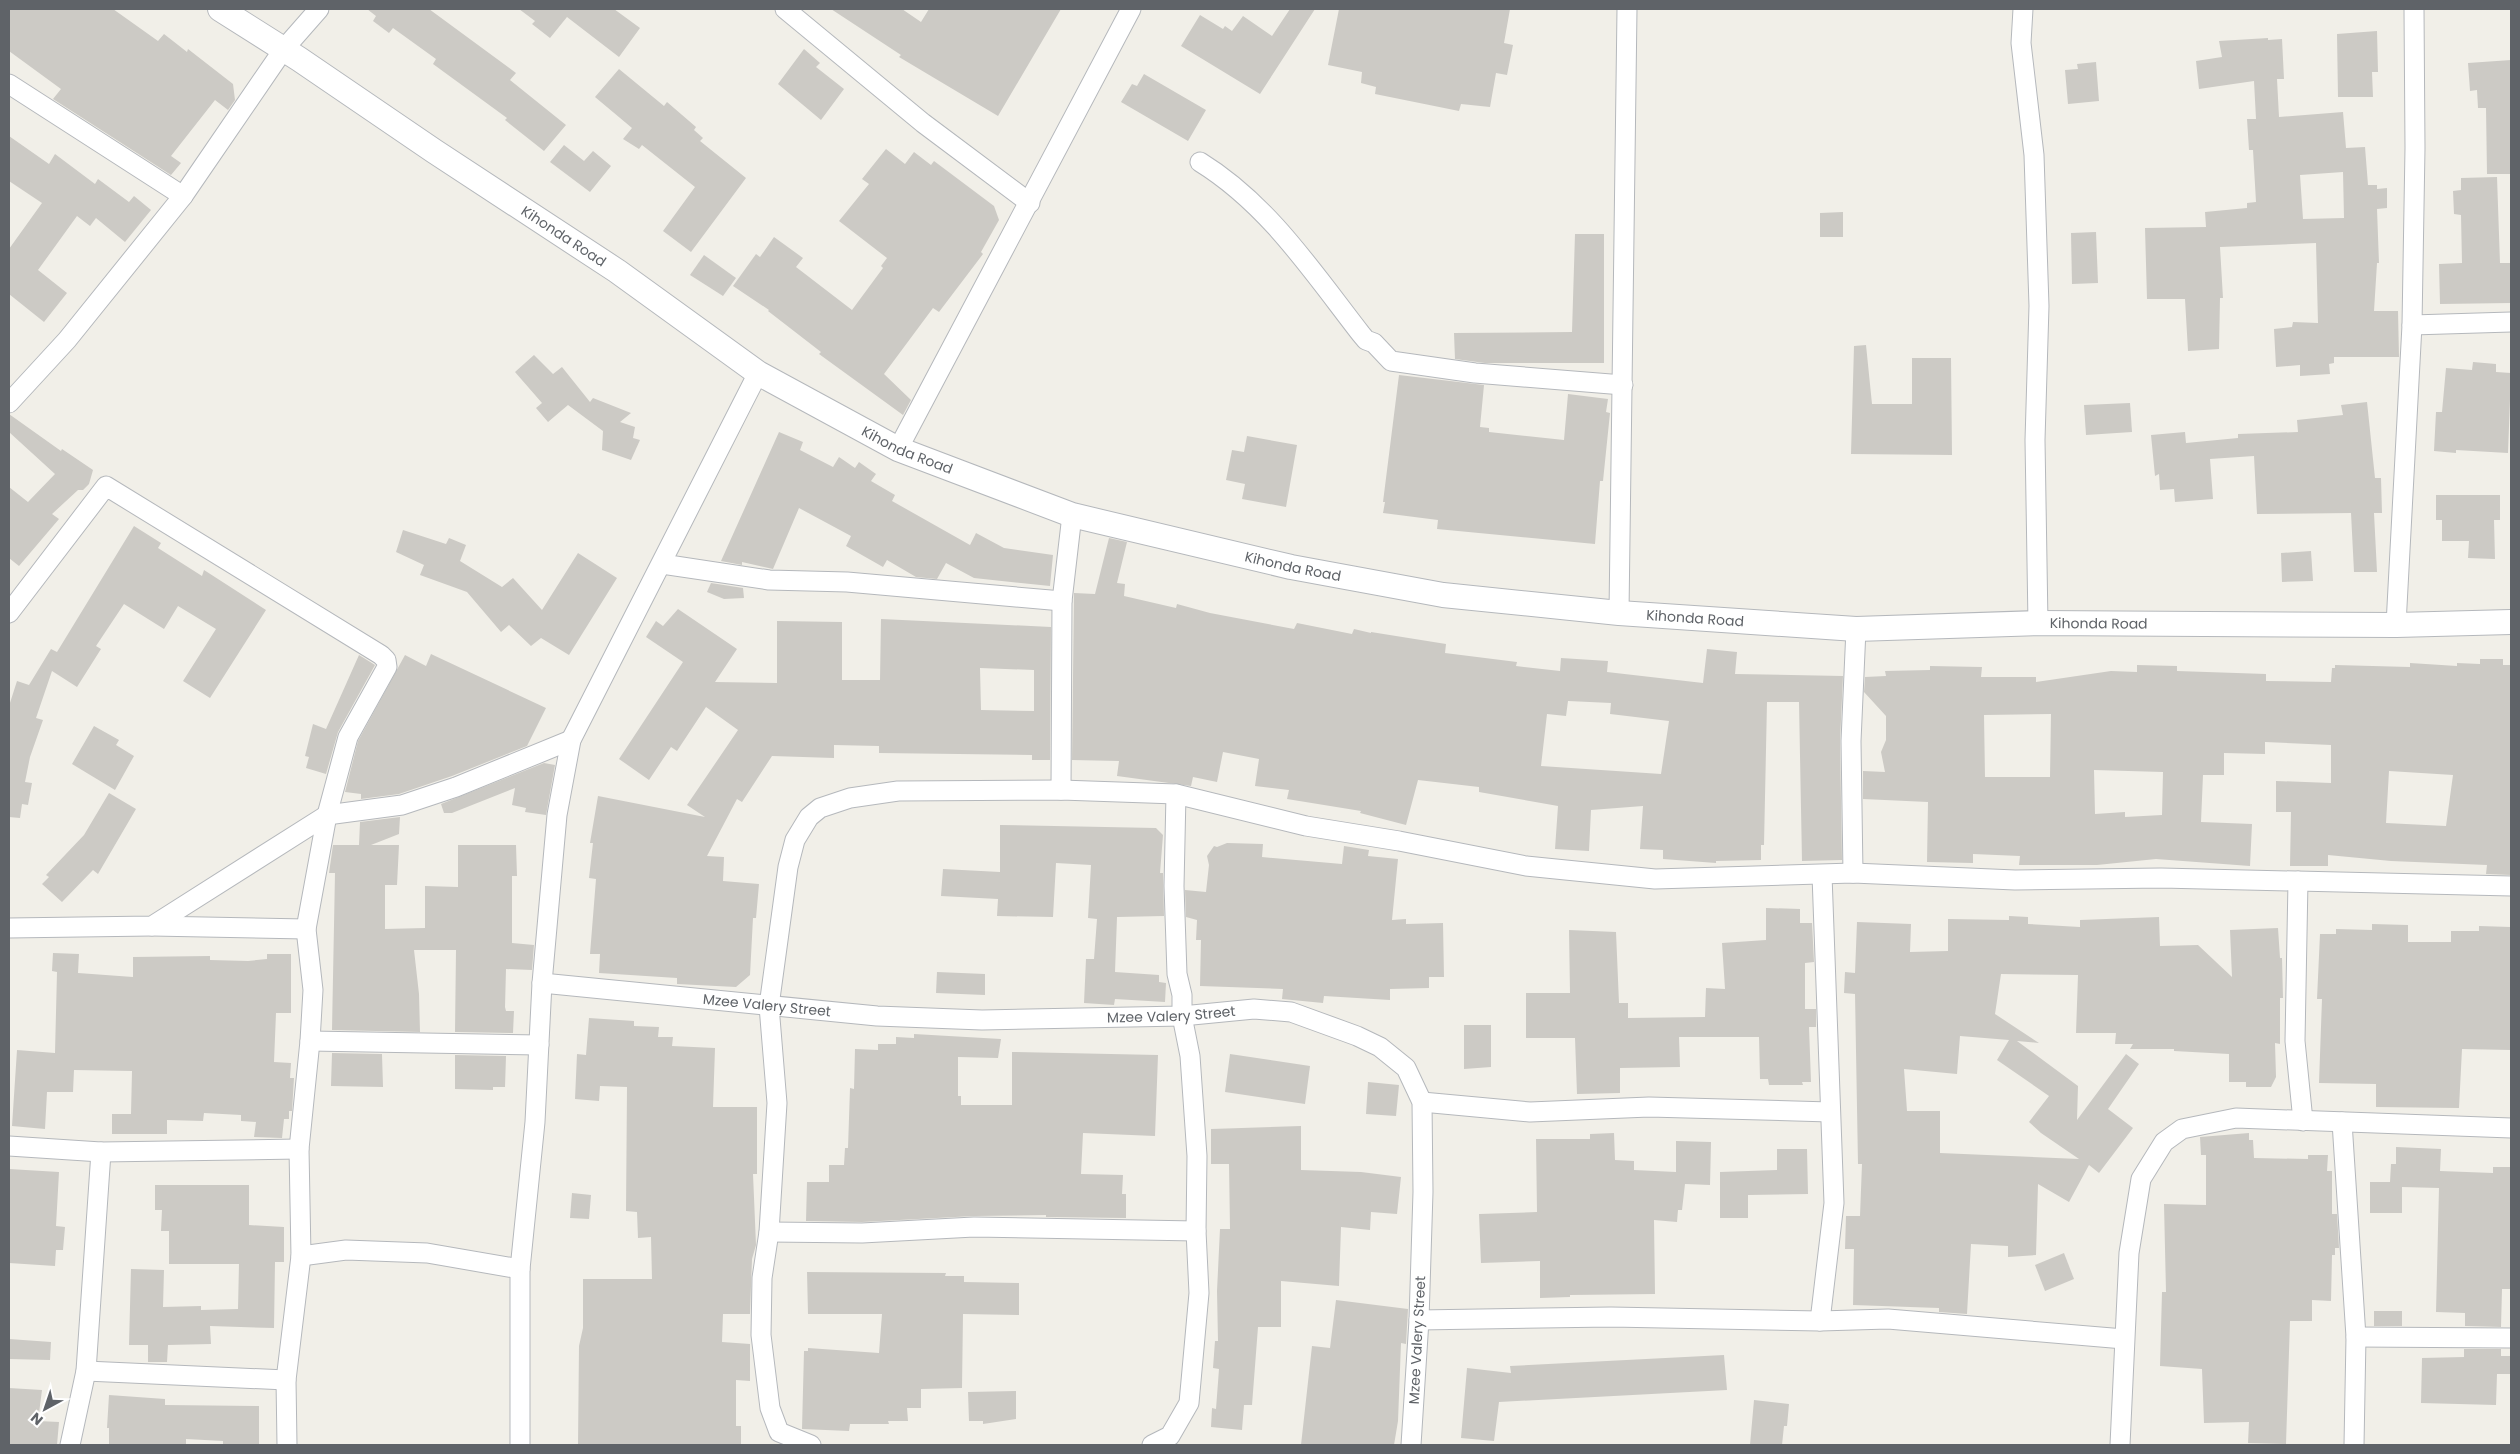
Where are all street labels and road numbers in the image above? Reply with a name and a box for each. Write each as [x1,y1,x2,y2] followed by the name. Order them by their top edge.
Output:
[517,201,610,271] street label: Kihonda Road
[858,421,956,479] street label: Kihonda Road
[1243,546,1343,586] street label: Kihonda Road
[1646,605,1745,631] street label: Kihonda Road
[2050,613,2148,634] street label: Kihonda Road
[702,989,832,1021] street label: Mzee Valery Street
[1107,1001,1236,1027] street label: Mzee Valery Street
[1404,1275,1430,1405] street label: Mzee Valery Street

